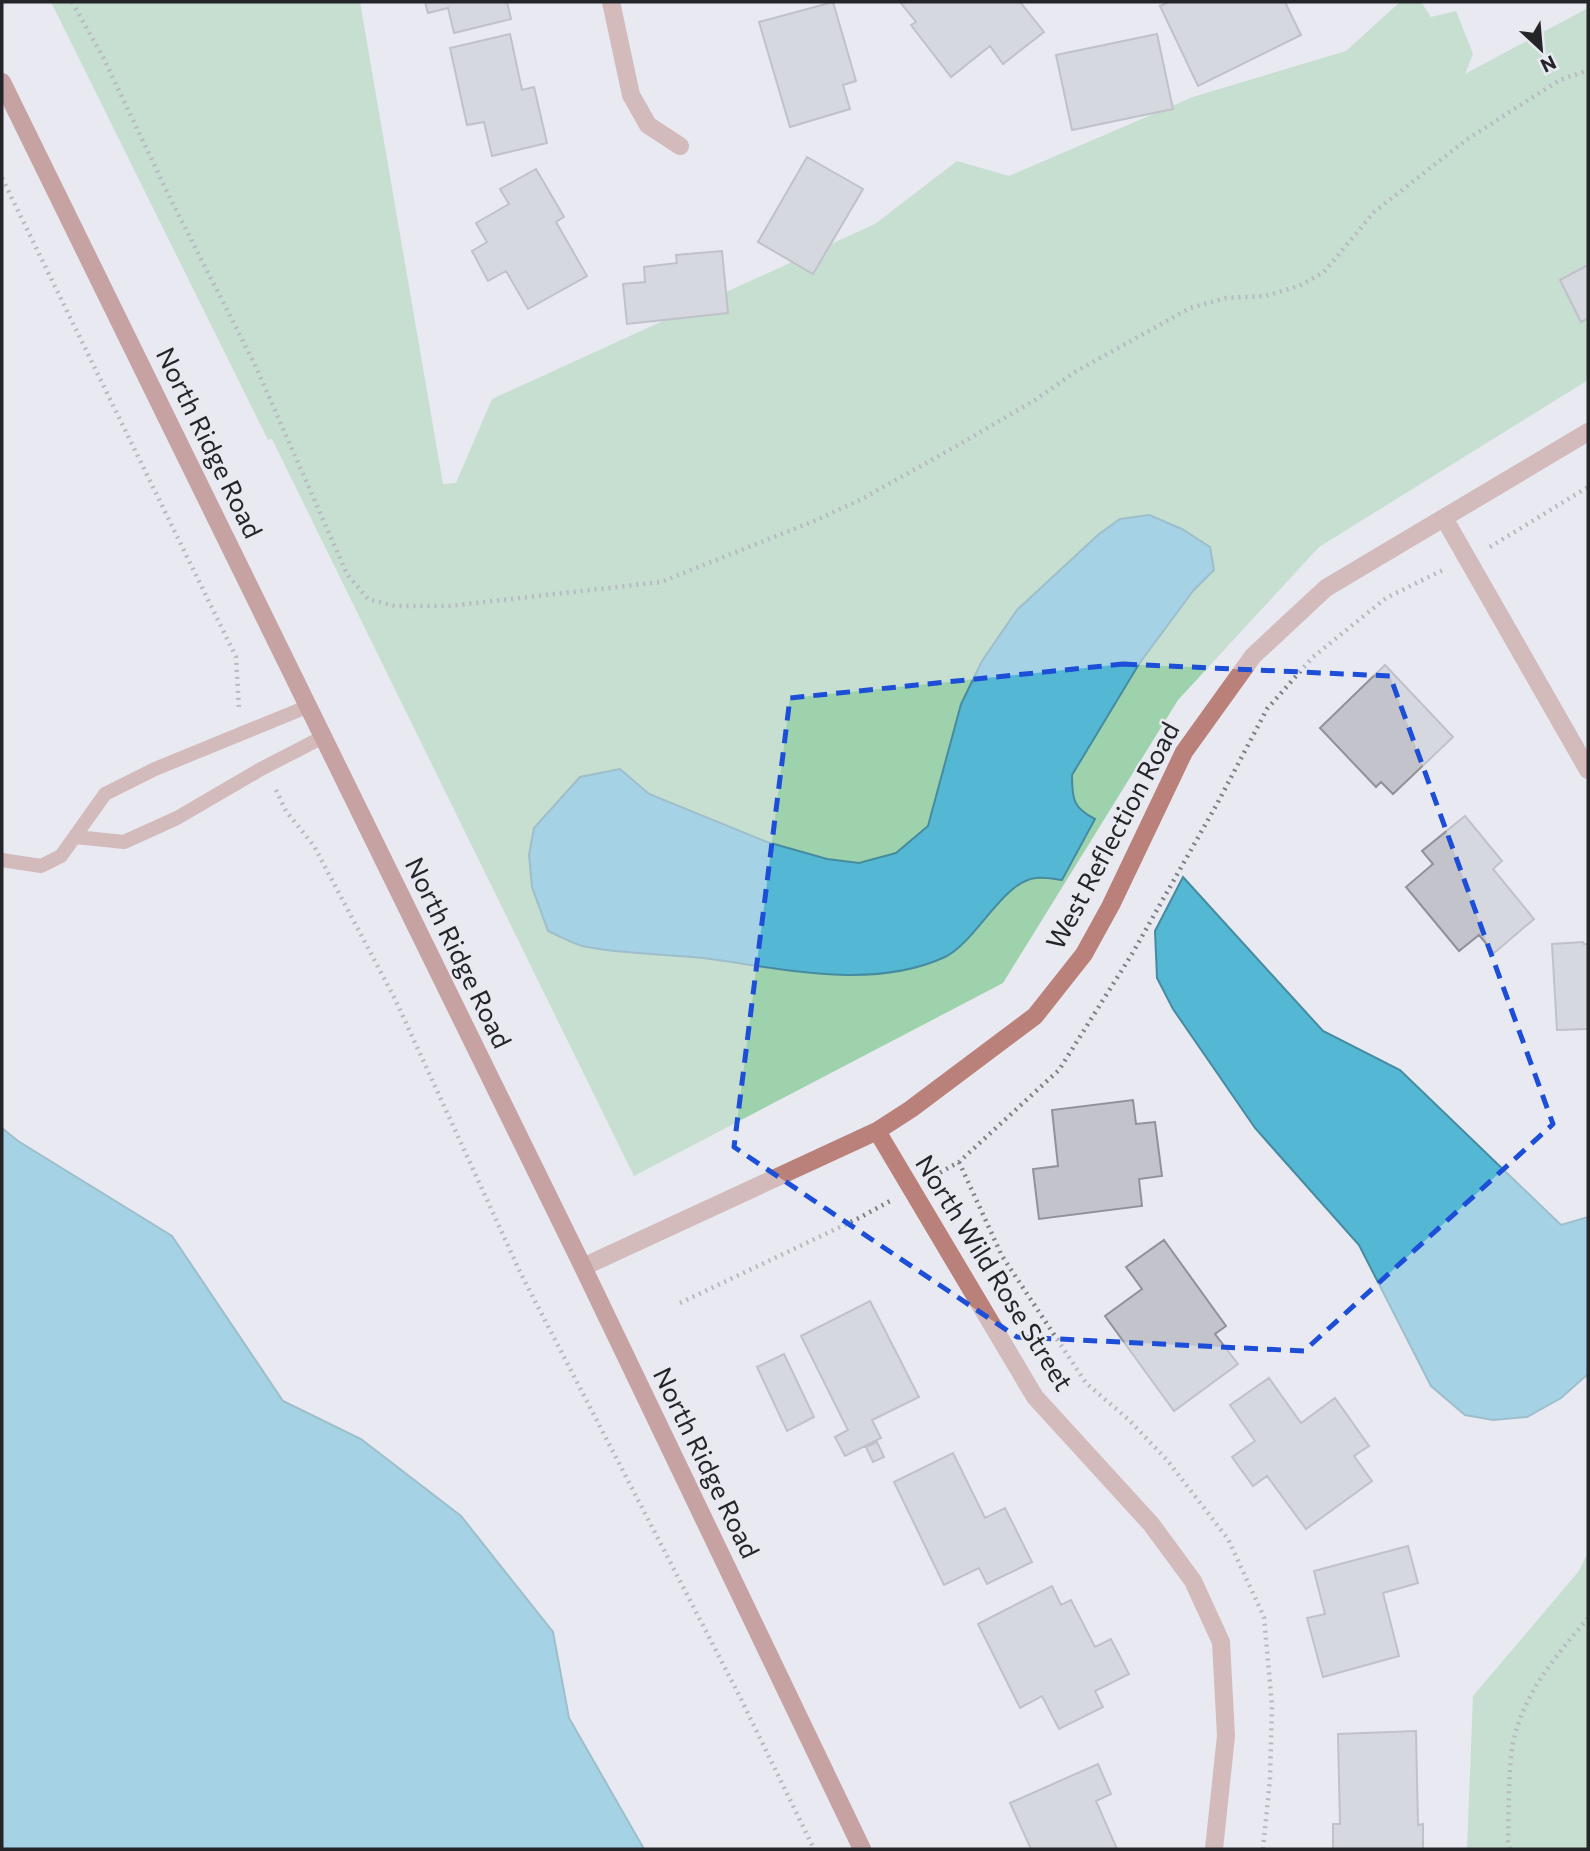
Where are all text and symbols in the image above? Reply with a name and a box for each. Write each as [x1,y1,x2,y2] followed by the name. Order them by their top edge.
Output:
[1506,14,1576,84] north arrow
[1537,51,1560,78] text: N
[151,342,270,543] street label: North Ridge Road
[1039,716,1185,954] street label: West Reflection Road
[400,852,519,1053] street label: North Ridge Road
[910,1149,1080,1396] street label: North Wild Rose Street
[648,1362,767,1563] street label: North Ridge Road

